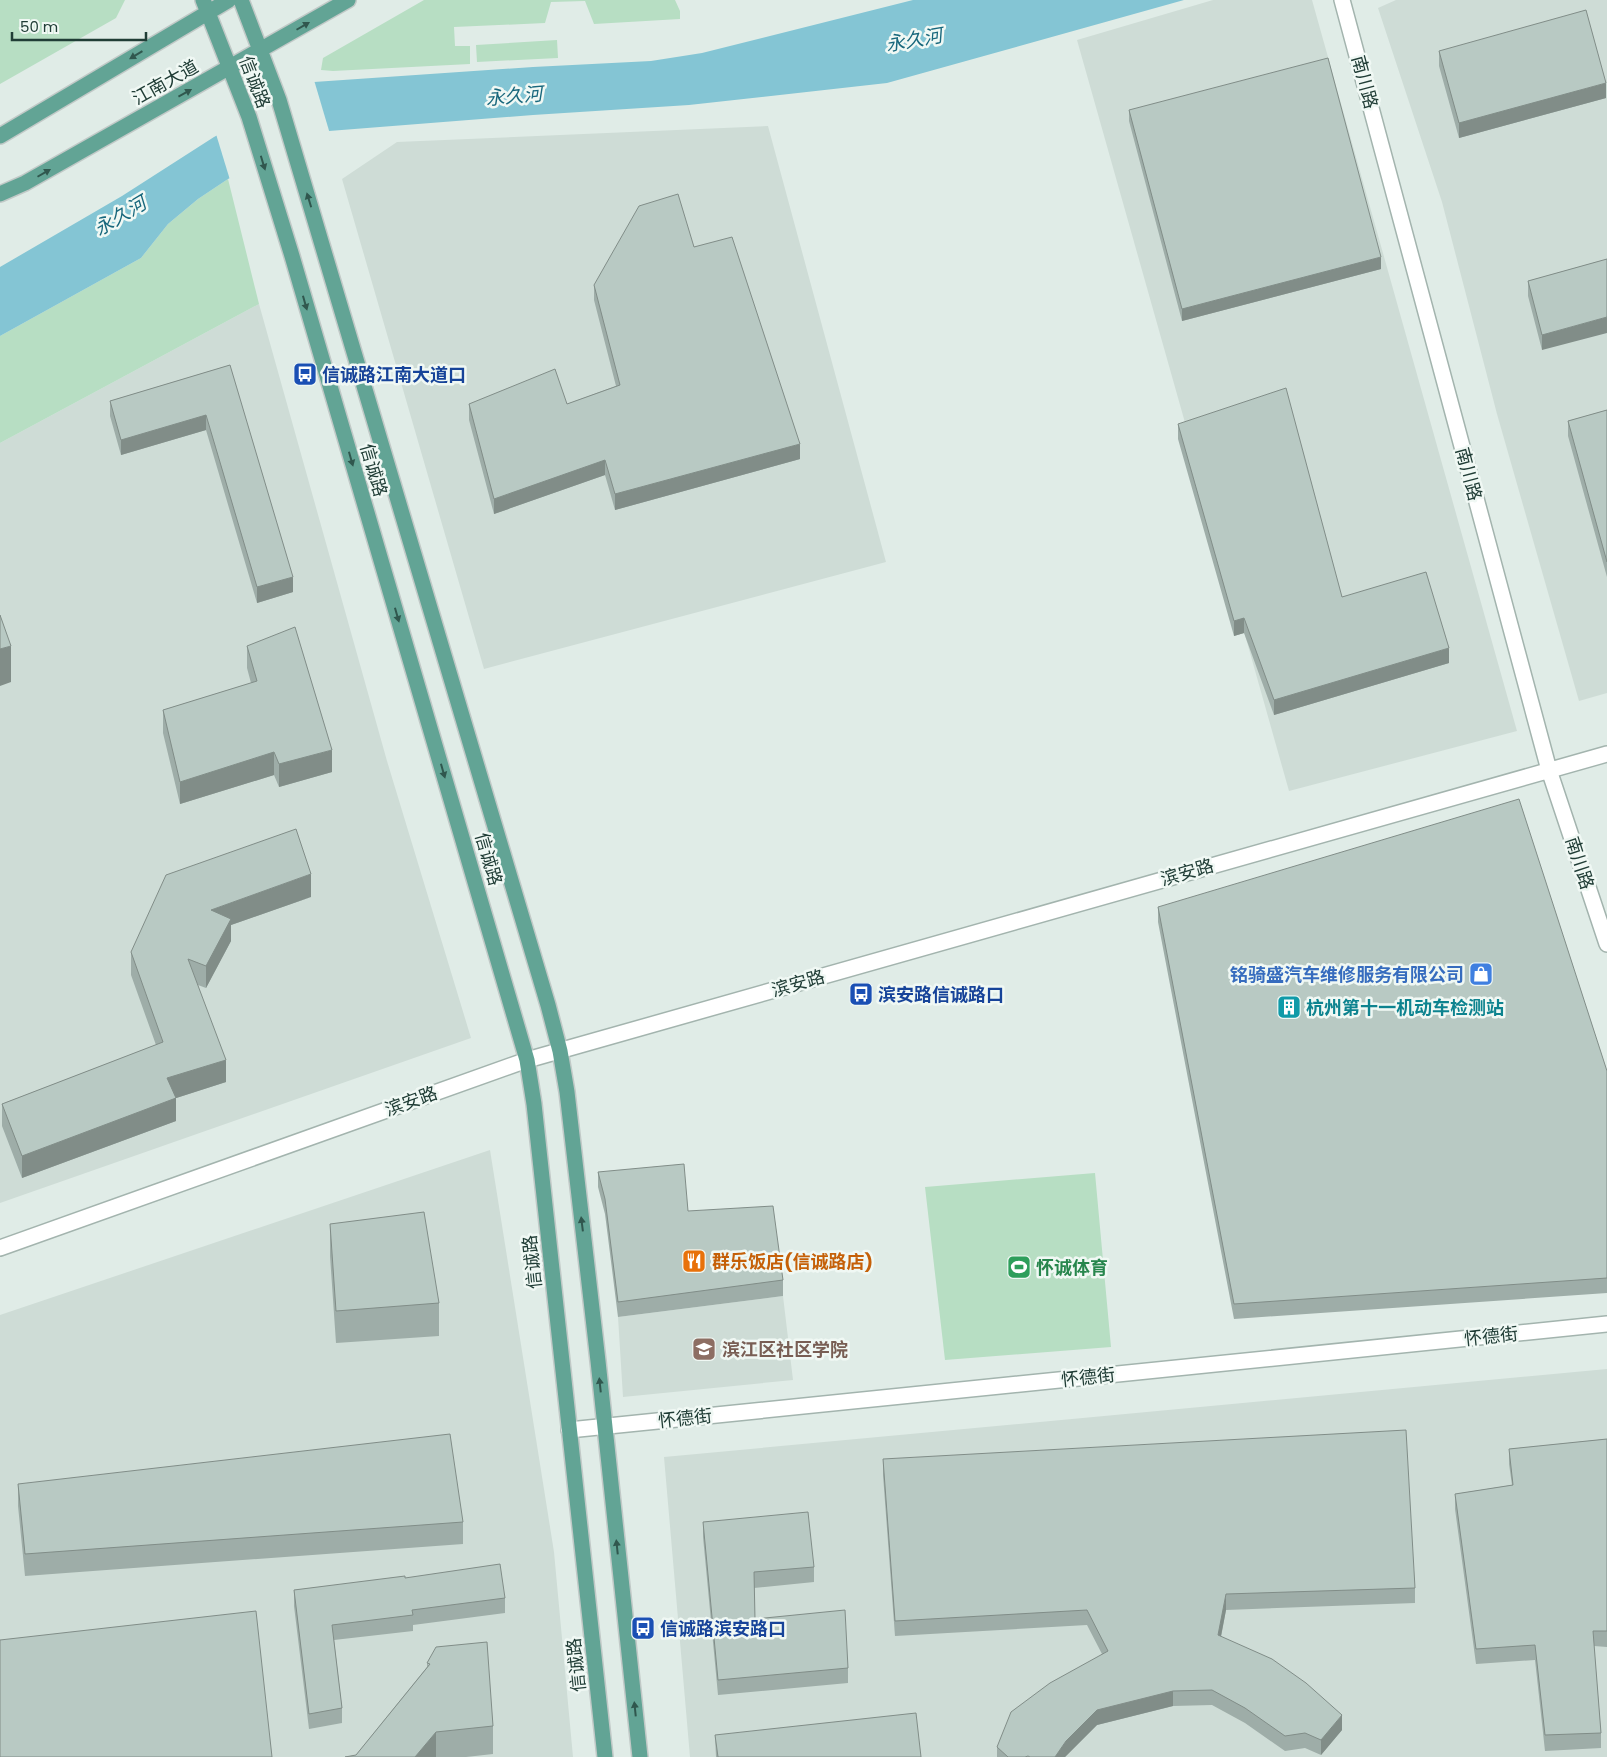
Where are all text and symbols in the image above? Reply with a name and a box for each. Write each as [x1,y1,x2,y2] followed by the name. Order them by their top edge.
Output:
[12,10,146,42] scale bar
[20,16,58,37] text: 50 m
[884,21,948,58] water label: 永久河
[296,22,309,31] one-way arrow
[129,50,143,59] one-way arrow
[234,52,276,112] street label: 信诚路
[1346,53,1384,111] street label: 南川路
[127,54,203,110] street label: 江南大道
[484,80,548,112] water label: 永久河
[178,88,192,97] one-way arrow
[260,156,268,171] one-way arrow
[37,168,50,177] one-way arrow
[89,188,155,242] water label: 永久河
[305,193,313,208] one-way arrow
[302,296,310,311] one-way arrow
[292,361,318,387] bus stop icon: 信诚路江南大道口
[322,362,466,387] place label: 信诚路江南大道口
[355,441,393,499] street label: 信诚路
[1450,445,1488,503] street label: 南川路
[348,452,356,467] one-way arrow
[394,608,402,623] one-way arrow
[440,763,448,778] one-way arrow
[470,830,508,888] street label: 信诚路
[1560,833,1600,893] street label: 南川路
[1158,853,1216,891] street label: 滨安路
[1468,961,1494,987] shop icon: 铭骑盛汽车维修服务有限公司
[1230,962,1464,987] place label: 铭骑盛汽车维修服务有限公司
[769,964,827,1002] street label: 滨安路
[848,981,874,1007] bus stop icon: 滨安路信诚路口
[878,982,1004,1007] place label: 滨安路信诚路口
[1276,994,1302,1020] building icon: 杭州第十一机动车检测站
[1306,995,1504,1020] place label: 杭州第十一机动车检测站
[381,1080,441,1122] street label: 滨安路
[578,1216,586,1232] one-way arrow
[517,1234,547,1290] street label: 信诚路
[681,1248,707,1274] restaurant icon: 群乐饭店(信诚路店)
[712,1249,873,1274] place label: 群乐饭店(信诚路店)
[1006,1254,1032,1280] sports icon: 怀诚体育
[1036,1255,1108,1280] place label: 怀诚体育
[1463,1321,1519,1351] street label: 怀德街
[691,1336,717,1362] school or university icon: 滨江区社区学院
[722,1337,848,1362] place label: 滨江区社区学院
[1060,1362,1116,1392] street label: 怀德街
[596,1377,604,1393] one-way arrow
[657,1403,713,1433] street label: 怀德街
[613,1539,621,1555] one-way arrow
[630,1615,656,1641] bus stop icon: 信诚路滨安路口
[660,1616,786,1641] place label: 信诚路滨安路口
[561,1637,591,1693] street label: 信诚路
[630,1700,638,1716] one-way arrow

